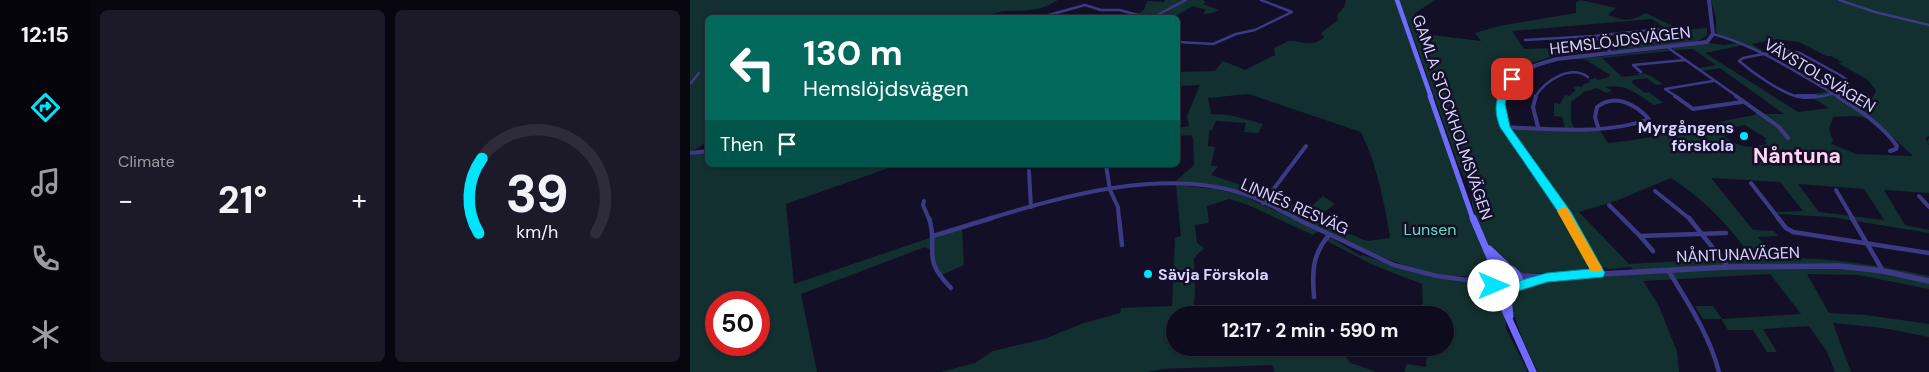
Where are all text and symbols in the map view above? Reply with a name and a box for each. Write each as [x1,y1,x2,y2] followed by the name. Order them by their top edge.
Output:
[1407,12,1498,223] street label: GAMLA STOCKHOLMSVÄGEN
[21,20,69,49] text: 12:15
[1548,21,1692,60] street label: HEMSLÖJDSVÄGEN
[803,30,903,76] text: 130 m
[1760,34,1879,117] street label: VÄVSTOLSVÄGEN
[720,35,785,100] icon: left
[1491,58,1533,100] pin
[1498,65,1526,93] icon: arrive
[803,74,969,103] text: Hemslöjdsvägen
[28,90,63,125] icon: directions
[1638,117,1734,156] place label: Myrgångens förskola
[773,130,801,158] icon: arrive
[1738,130,1750,142] marker: Myrgångens förskola
[720,132,763,157] text: Then
[1753,142,1841,170] district label: Nåntuna
[118,151,175,172] text: Climate
[506,160,569,228] text: 39
[28,165,63,200] icon: music
[1238,173,1352,240] street label: LINNÉS RESVÄG
[218,175,267,225] text: 21°
[118,182,133,219] text: −
[352,182,367,219] text: +
[1403,219,1457,240] park label: Lunsen
[516,220,559,244] text: km/h
[28,241,63,276] icon: phone
[1676,242,1800,267] street label: NÅNTUNAVÄGEN
[1467,259,1519,311] position arrow
[1158,264,1269,285] place label: Sävja Förskola
[1142,268,1154,280] marker: Sävja Förskola
[705,291,770,356] speed limit sign: 50
[28,317,63,352] icon: climate
[1222,318,1398,343] text: 12:17 · 2 min · 590 m

